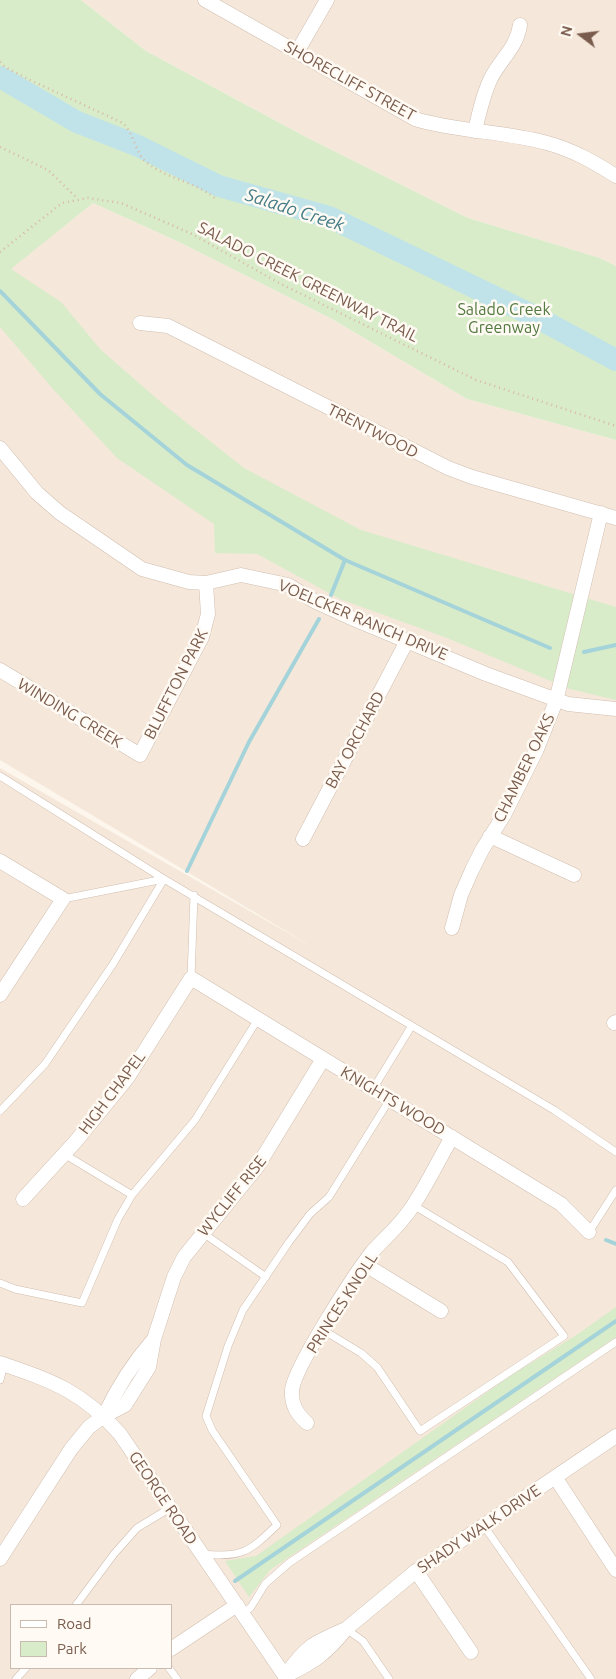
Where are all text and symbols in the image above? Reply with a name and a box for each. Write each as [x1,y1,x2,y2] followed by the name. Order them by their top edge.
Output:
[556,10,606,60] north arrow
[557,24,576,38] text: N
[281,37,419,125] street label: SHORECLIFF STREET
[243,184,347,236] water label: Salado Creek
[194,218,422,346] street label: SALADO CREEK GREENWAY TRAIL
[457,300,551,338] park label: Salado Creek Greenway
[324,400,422,462] street label: TRENTWOOD
[275,575,451,665] street label: VOELCKER RANCH DRIVE
[140,626,212,742] street label: BLUFFTON PARK
[14,674,126,752] street label: WINDING CREEK
[321,688,389,792] street label: BAY ORCHARD
[489,710,559,826] street label: CHAMBER OAKS
[75,1048,149,1138] street label: HIGH CHAPEL
[337,1062,449,1140] street label: KNIGHTS WOOD
[194,1152,270,1240] street label: WYCLIFF RISE
[302,1249,382,1357] street label: PRINCES KNOLL
[125,1448,201,1548] street label: GEORGE ROAD
[414,1481,544,1577] street label: SHADY WALK DRIVE
[10,1604,172,1669] legend
[57,1615,92,1632] text: Road
[57,1640,87,1657] text: Park

